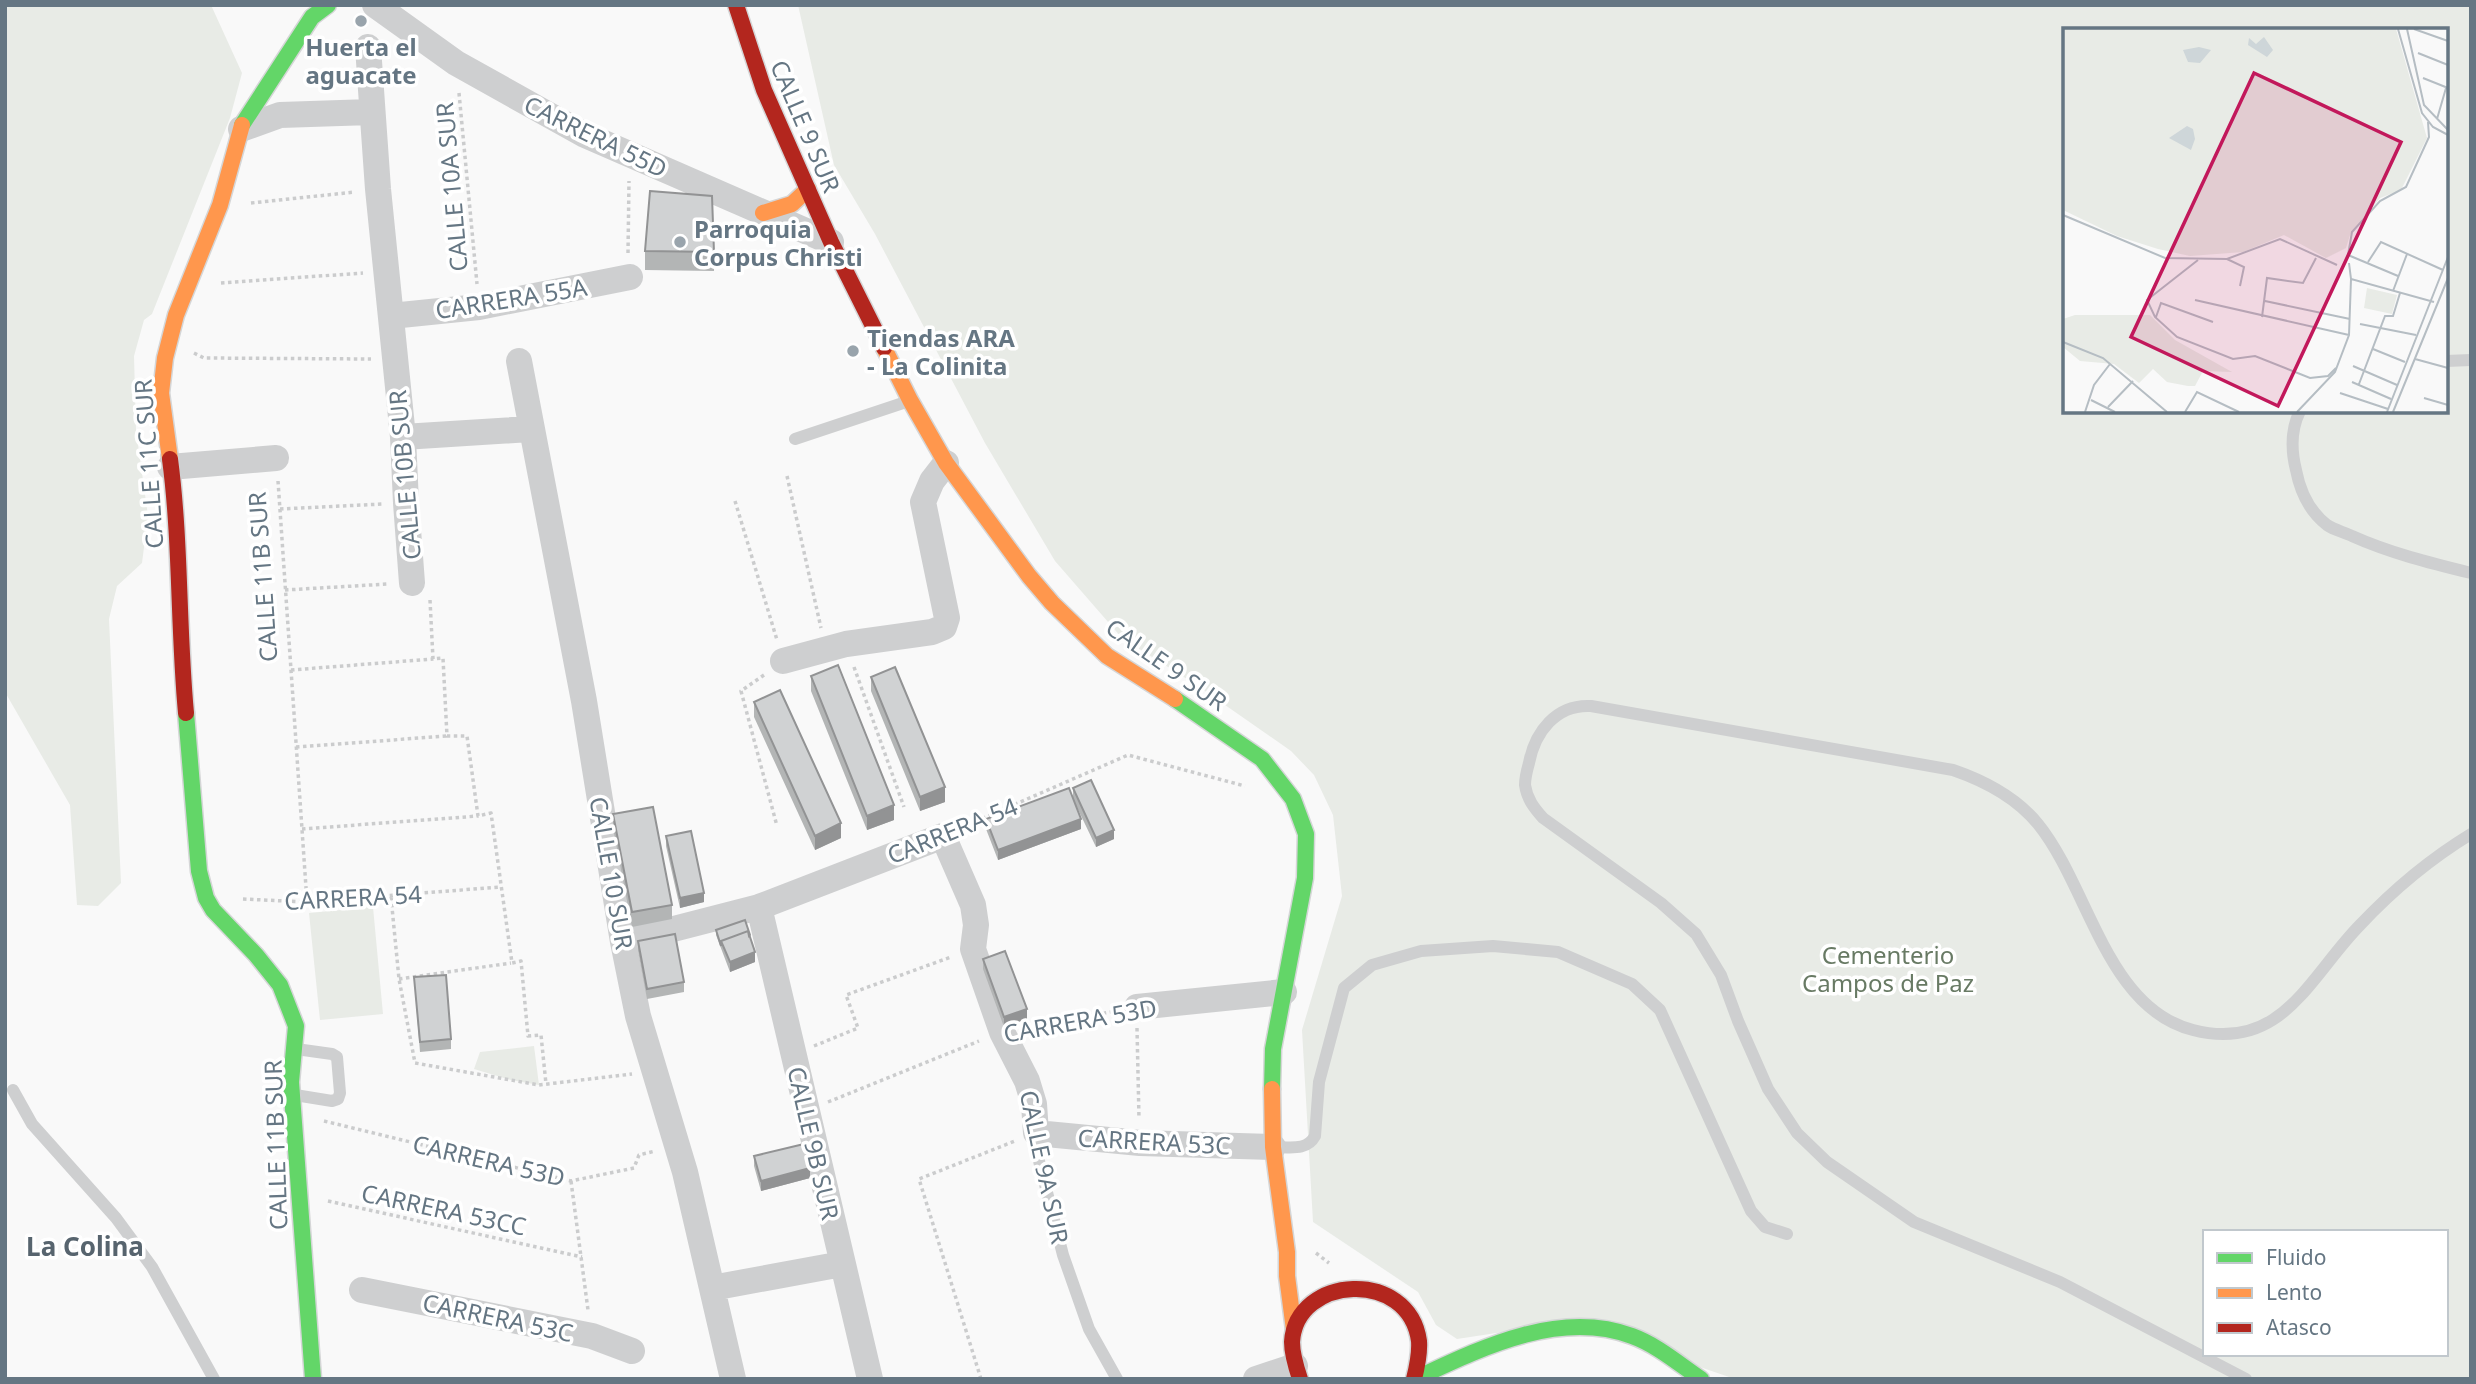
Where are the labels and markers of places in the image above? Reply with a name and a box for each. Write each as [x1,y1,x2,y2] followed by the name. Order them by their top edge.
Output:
[353,13,369,29] marker: Huerta el aguacate
[305,30,417,91] place label: Huerta el aguacate
[694,212,863,273] place label: Parroquia Corpus Christi
[672,234,688,250] marker: Parroquia Corpus Christi
[867,321,1015,382] place label: Tiendas ARA - La Colinita
[845,343,861,359] marker: Tiendas ARA - La Colinita

